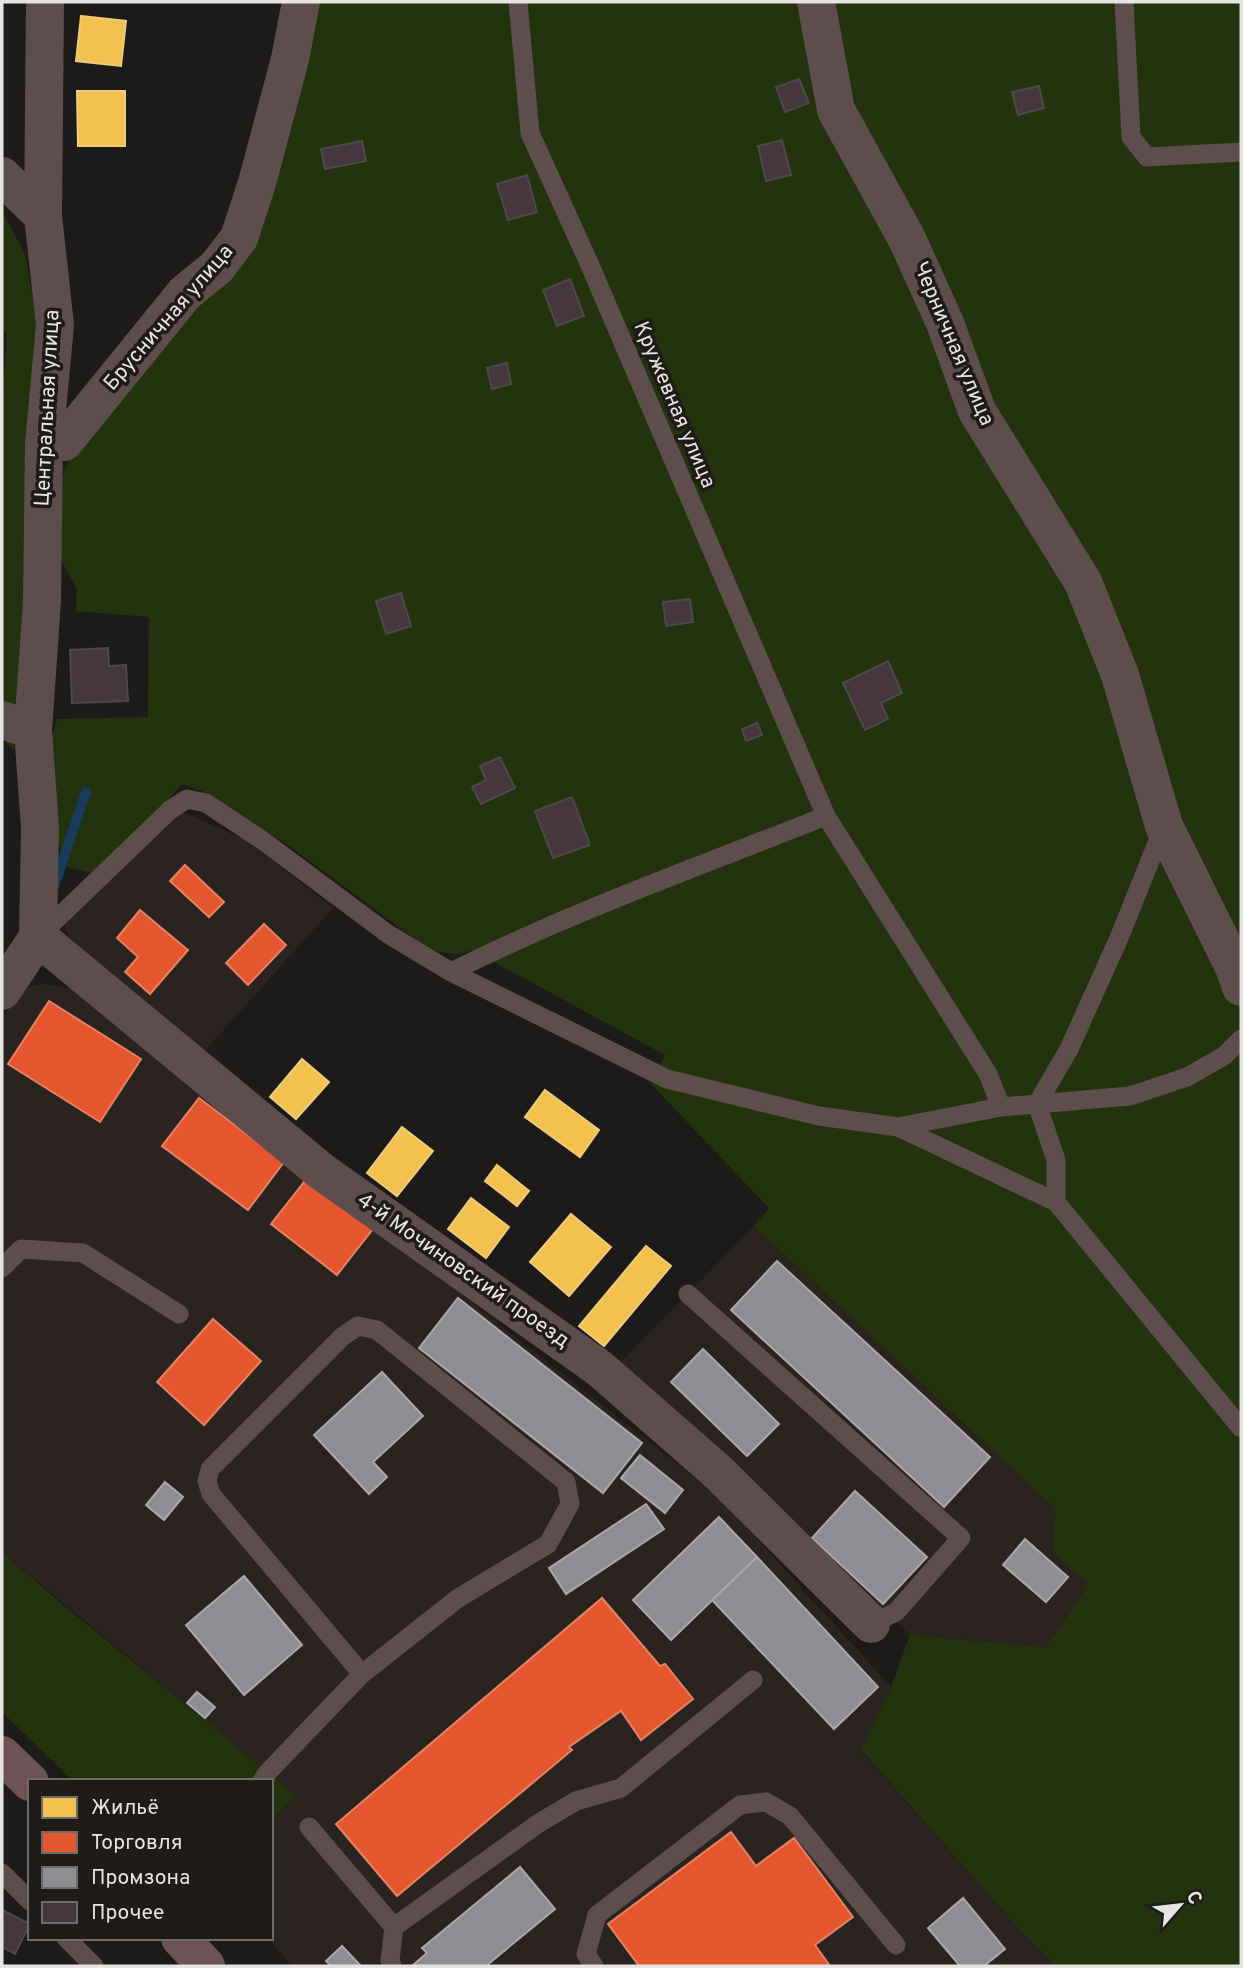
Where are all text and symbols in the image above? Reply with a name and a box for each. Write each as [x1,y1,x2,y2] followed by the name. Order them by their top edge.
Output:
[98,239,240,397] street label: Брусничная улица
[906,258,1000,430] street label: Черничная улица
[29,309,67,507] street label: Центральная улица
[627,318,721,492] street label: Кружевная улица
[351,1187,575,1355] street label: 4-й Мочиновский проезд
[28,1779,273,1940] legend
[91,1795,159,1822] text: Жильё
[91,1830,182,1857] text: Торговля
[91,1865,190,1892] text: Промзона
[1145,1870,1215,1940] north arrow
[1180,1887,1207,1909] text: С
[91,1900,164,1927] text: Прочее

